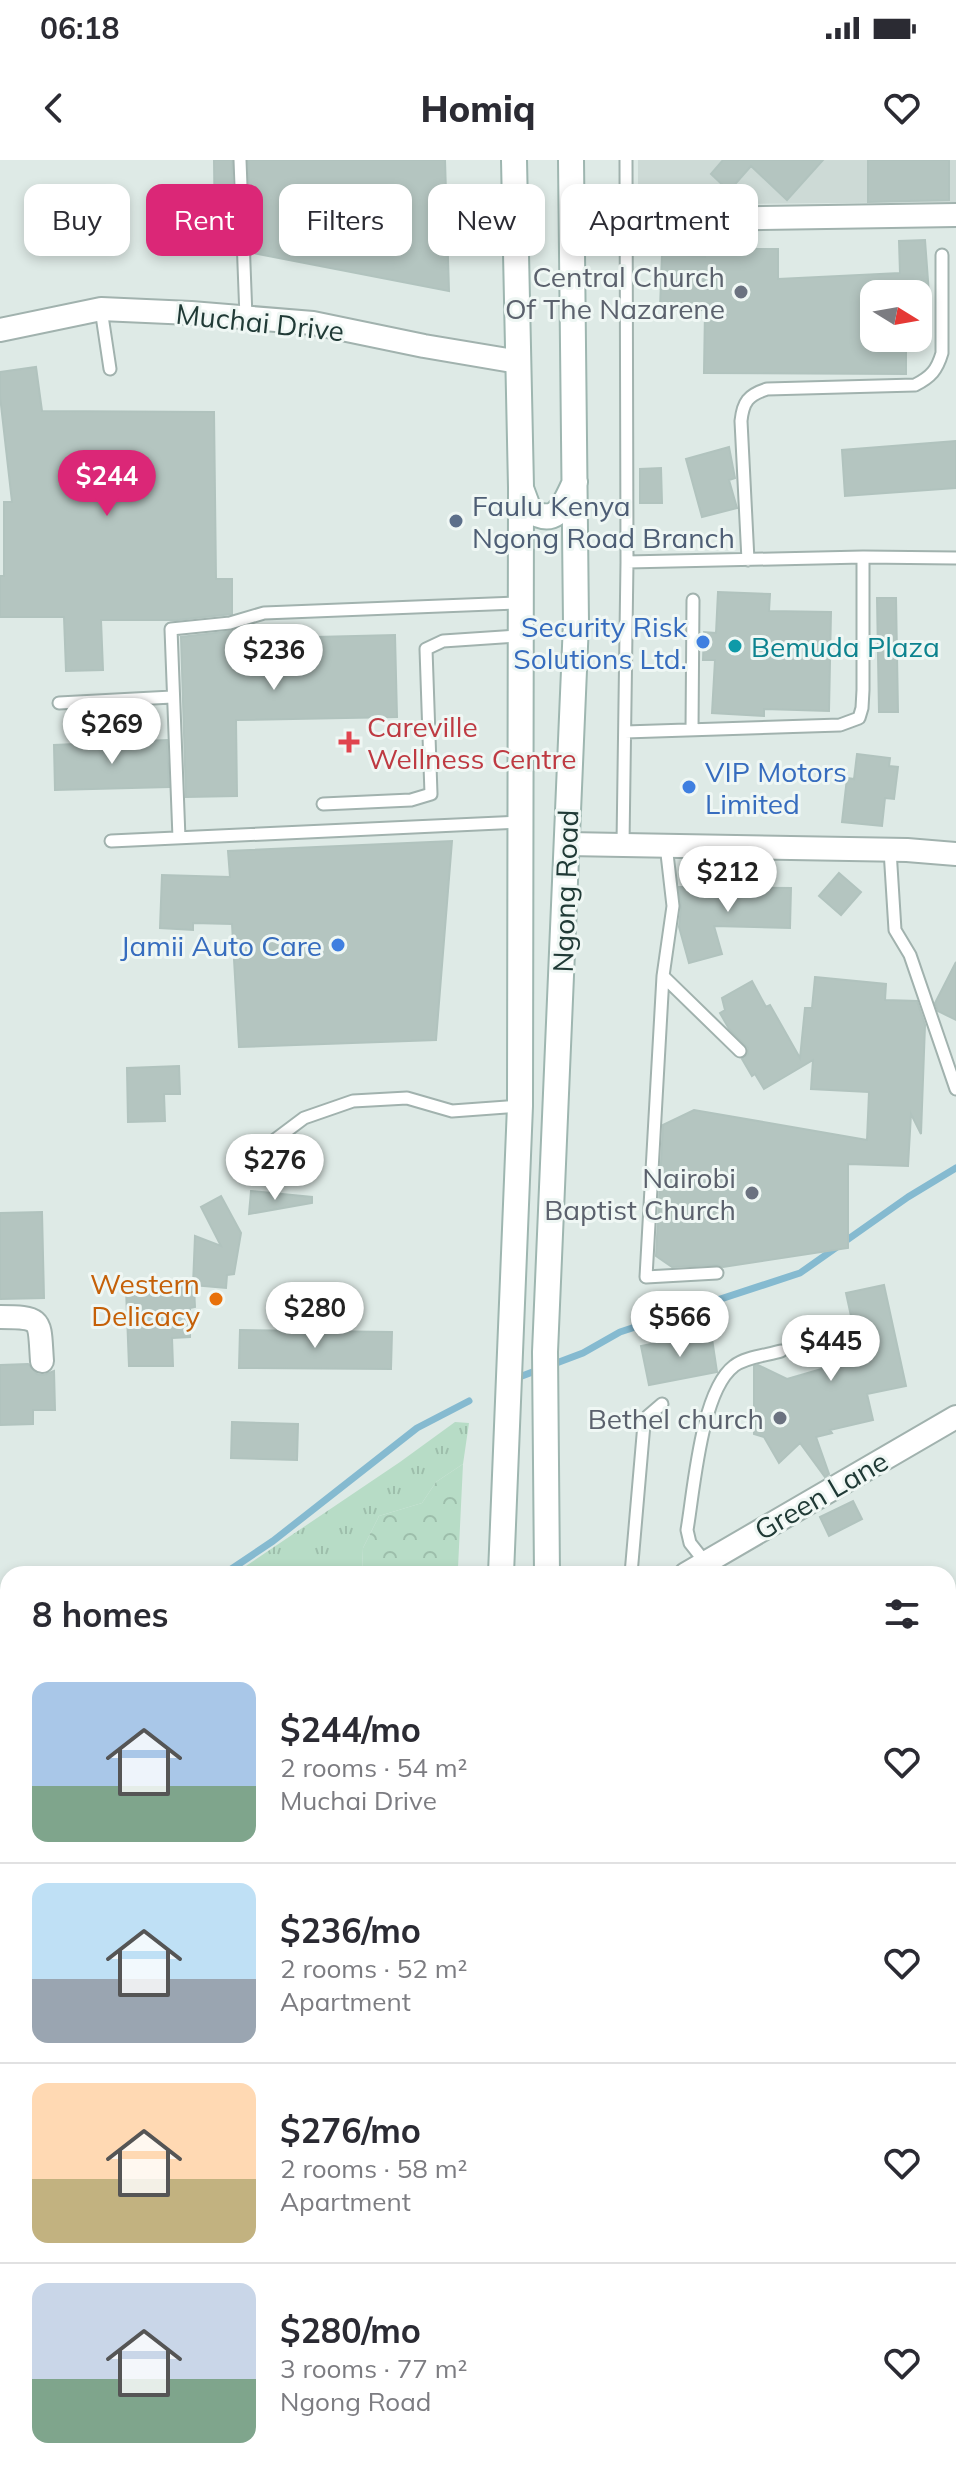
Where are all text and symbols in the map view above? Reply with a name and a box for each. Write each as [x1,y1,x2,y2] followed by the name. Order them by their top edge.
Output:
[40,9,119,47] text: 06:18
[32,86,76,130] icon: back
[420,86,536,131] text: Homiq
[880,86,924,130] icon: heart
[24,184,130,256] chip: Buy
[146,184,263,256] chip: Rent
[279,184,412,256] chip: Filters
[428,184,545,256] chip: New
[561,184,758,256] chip: Apartment
[505,259,725,326] place label: Central Church Of The Nazarene
[860,280,932,352] north arrow
[860,280,932,352] map controls
[732,283,750,301] marker: Central Church Of The Nazarene
[174,296,346,348] street label: Muchai Drive
[60,450,154,518] pin: $244
[76,459,138,492] text: $244
[472,488,735,555] place label: Faulu Kenya Ngong Road Branch
[447,512,465,530] marker: Faulu Kenya Ngong Road Branch
[513,609,688,676] place label: Security Risk Solutions Ltd.
[227,624,321,692] pin: $236
[751,629,940,664] place label: Bemuda Plaza
[243,633,305,666] text: $236
[694,633,712,651] marker: Security Risk Solutions Ltd.
[726,637,744,655] marker: Bemuda Plaza
[65,698,159,766] pin: $269
[81,707,143,740] text: $269
[367,709,577,776] place label: Careville Wellness Centre
[338,731,360,753] marker: Careville Wellness Centre
[705,754,847,821] place label: VIP Motors Limited
[680,778,698,796] marker: VIP Motors Limited
[545,809,585,973] street label: Ngong Road
[681,846,775,914] pin: $212
[697,855,759,888] text: $212
[120,928,322,963] place label: Jamii Auto Care
[329,936,347,954] marker: Jamii Auto Care
[228,1134,322,1202] pin: $276
[244,1143,306,1176] text: $276
[544,1160,736,1227] place label: Nairobi Baptist Church
[743,1184,761,1202] marker: Nairobi Baptist Church
[90,1266,200,1333] place label: Western Delicacy
[268,1282,362,1350] pin: $280
[207,1290,225,1308] marker: Western Delicacy
[284,1291,346,1324] text: $280
[633,1291,727,1359] pin: $566
[649,1300,711,1333] text: $566
[784,1315,878,1383] pin: $445
[800,1324,862,1357] text: $445
[588,1401,764,1436] place label: Bethel church
[771,1409,789,1427] marker: Bethel church
[748,1443,894,1547] street label: Green Lane
[880,1592,924,1636] icon: filters
[32,1593,169,1636] text: 8 homes
[280,1708,421,1751] text: $244/mo
[96,1714,192,1810] icon: home
[880,1740,924,1784] icon: heart
[280,1751,467,1784] text: 2 rooms · 54 m²
[280,1784,437,1817] text: Muchai Drive
[280,1909,421,1952] text: $236/mo
[96,1915,192,2011] icon: home
[880,1941,924,1985] icon: heart
[280,1952,467,1985] text: 2 rooms · 52 m²
[280,1985,411,2018] text: Apartment
[280,2109,421,2152] text: $276/mo
[96,2115,192,2211] icon: home
[880,2141,924,2185] icon: heart
[280,2152,467,2185] text: 2 rooms · 58 m²
[280,2185,411,2218] text: Apartment
[280,2309,421,2352] text: $280/mo
[96,2315,192,2411] icon: home
[880,2341,924,2385] icon: heart
[280,2352,467,2385] text: 3 rooms · 77 m²
[280,2385,431,2418] text: Ngong Road

